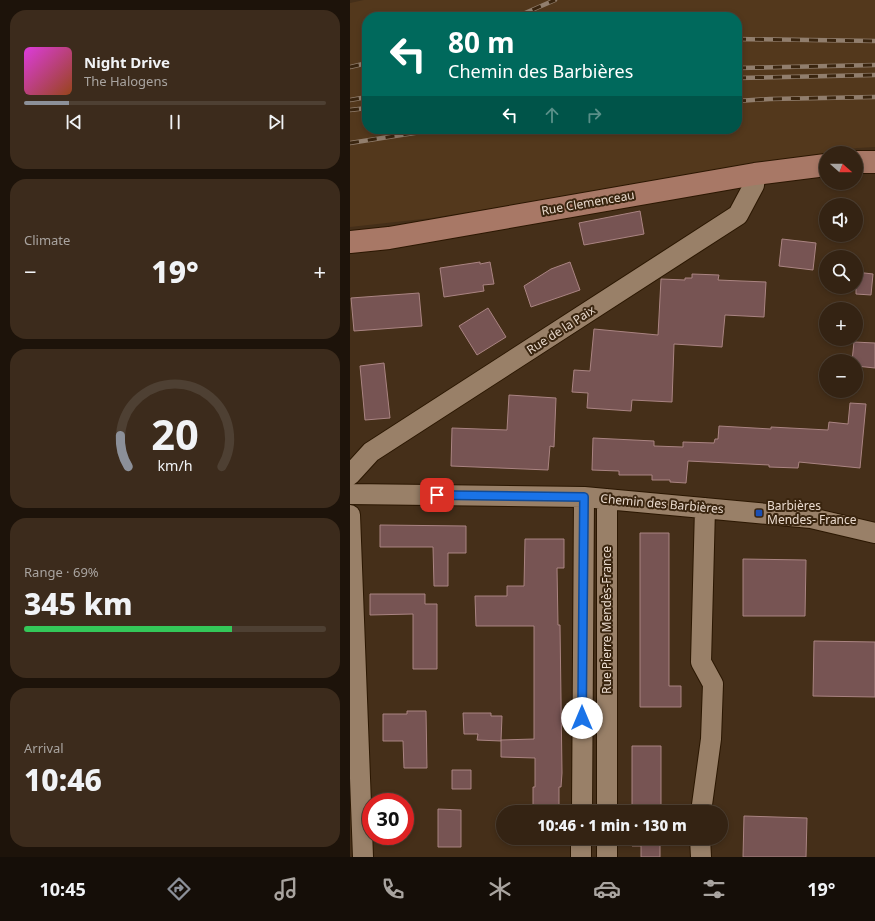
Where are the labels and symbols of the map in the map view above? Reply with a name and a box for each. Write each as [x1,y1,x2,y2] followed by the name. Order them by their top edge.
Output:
[819,146,863,190] north arrow
[540,186,636,219] street label: Rue Clemenceau
[523,301,599,358] street label: Rue de la Paix
[420,478,454,512] pin
[600,490,725,517] street label: Chemin des Barbières
[767,497,857,528] place label: Barbières Mendes- France
[754,508,764,518] marker: Barbières Mendes- France
[598,546,615,694] street label: Rue Pierre Mendès-France
[561,697,603,739] position arrow
[362,793,414,845] speed limit sign: 30

